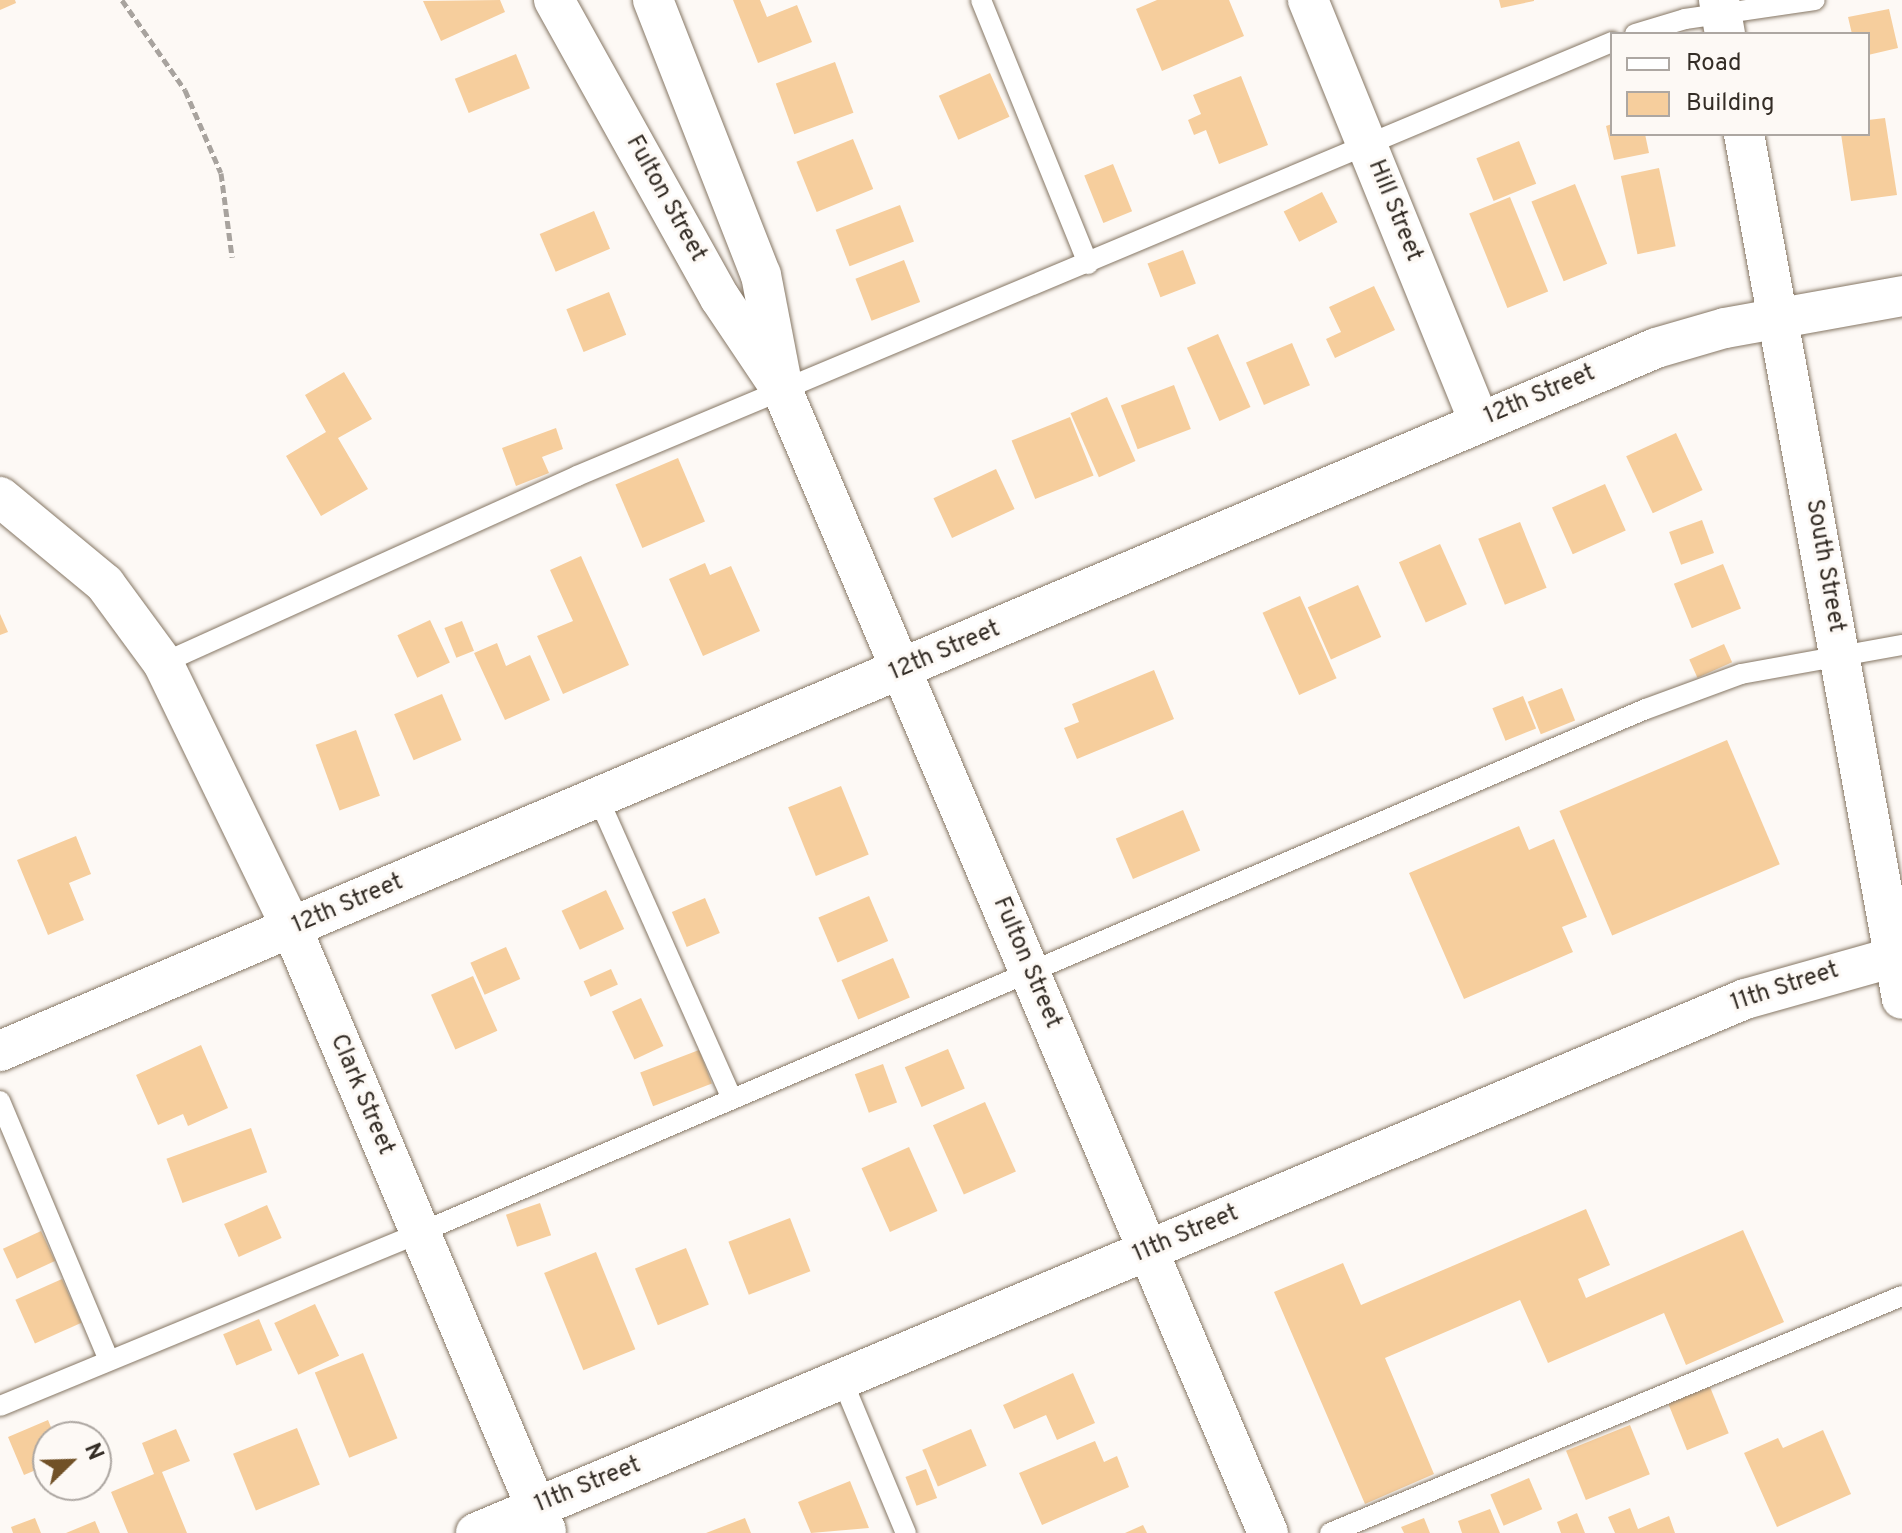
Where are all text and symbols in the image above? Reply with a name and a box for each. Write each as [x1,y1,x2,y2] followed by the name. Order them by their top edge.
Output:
[1610,32,1870,136] legend
[1686,49,1742,79] text: Road
[1686,89,1775,119] text: Building
[619,131,711,267] street label: Fulton Street
[1361,156,1427,266] street label: Hill Street
[1480,360,1600,432] street label: 12th Street
[1798,497,1850,635] street label: South Street
[885,616,1005,688] street label: 12th Street
[288,869,408,941] street label: 12th Street
[985,893,1067,1033] street label: Fulton Street
[1727,957,1843,1019] street label: 11th Street
[323,1030,399,1160] street label: Clark Street
[1129,1200,1243,1270] street label: 11th Street
[32,1421,112,1501] north arrow
[77,1440,108,1465] text: N
[531,1452,645,1520] street label: 11th Street

